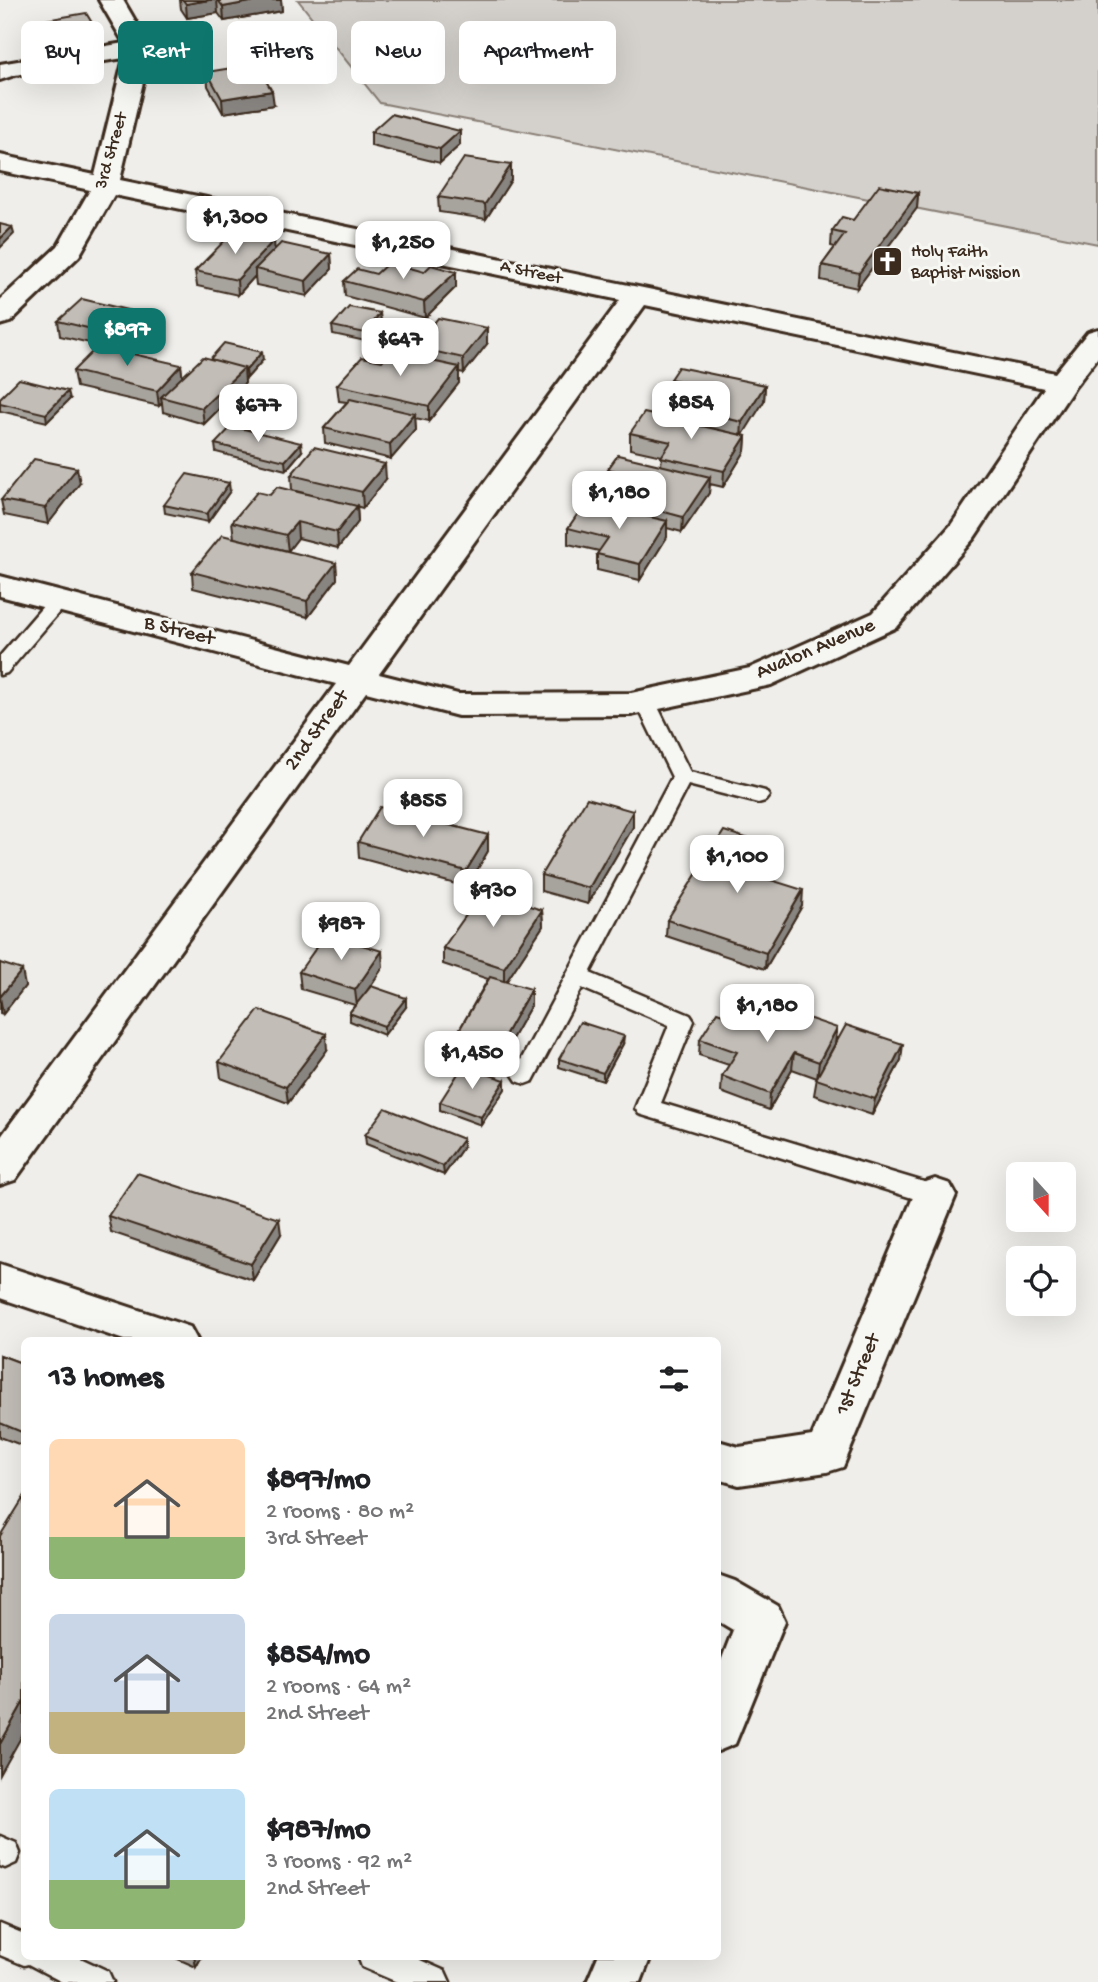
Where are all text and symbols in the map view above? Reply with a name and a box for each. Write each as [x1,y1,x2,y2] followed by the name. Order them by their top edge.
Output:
[21,21,104,84] chip: Buy
[118,21,213,84] chip: Rent
[227,21,337,84] chip: Filters
[351,21,445,84] chip: New
[459,21,616,84] chip: Apartment
[91,109,133,193] street label: 3rd Street
[178,196,292,256] pin: $1,300
[203,205,267,232] text: $1,300
[346,222,460,281] pin: $1,250
[371,230,435,257] text: $1,250
[910,242,1020,284] place label: Holy Faith Baptist Mission
[871,245,905,279] church icon: Holy Faith Baptist Mission
[498,256,566,290] street label: A Street
[86,308,168,368] pin: $897
[104,317,150,344] text: $897
[359,318,441,378] pin: $647
[378,327,422,354] text: $647
[650,382,732,441] pin: $854
[217,384,299,444] pin: $677
[668,390,714,417] text: $854
[235,393,281,420] text: $677
[562,472,676,531] pin: $1,180
[588,480,650,507] text: $1,180
[140,611,219,653] street label: B Street
[753,613,880,686] street label: Avalon Avenue
[280,684,357,776] street label: 2nd Street
[382,780,464,839] pin: $855
[399,788,447,815] text: $855
[680,836,794,895] pin: $1,100
[706,844,768,871] text: $1,100
[452,870,534,929] pin: $930
[470,878,516,905] text: $930
[300,902,382,962] pin: $987
[318,911,364,938] text: $987
[710,984,824,1044] pin: $1,180
[736,993,798,1020] text: $1,180
[415,1032,529,1091] pin: $1,450
[441,1040,503,1067] text: $1,450
[1006,1162,1076,1232] north arrow
[1006,1162,1076,1316] map controls
[1006,1246,1076,1316] button: locate
[830,1328,888,1420] street label: 1st Street
[655,1360,693,1398] icon: filters
[49,1362,163,1397] text: 13 homes
[266,1464,371,1499] text: $897/mo
[105,1467,189,1551] icon: home
[266,1499,414,1526] text: 2 rooms · 80 m²
[266,1526,366,1553] text: 3rd Street
[266,1639,370,1674] text: $854/mo
[105,1642,189,1726] icon: home
[266,1674,411,1701] text: 2 rooms · 64 m²
[266,1701,368,1728] text: 2nd Street
[266,1814,371,1849] text: $987/mo
[105,1817,189,1901] icon: home
[266,1849,412,1876] text: 3 rooms · 92 m²
[266,1876,368,1903] text: 2nd Street

